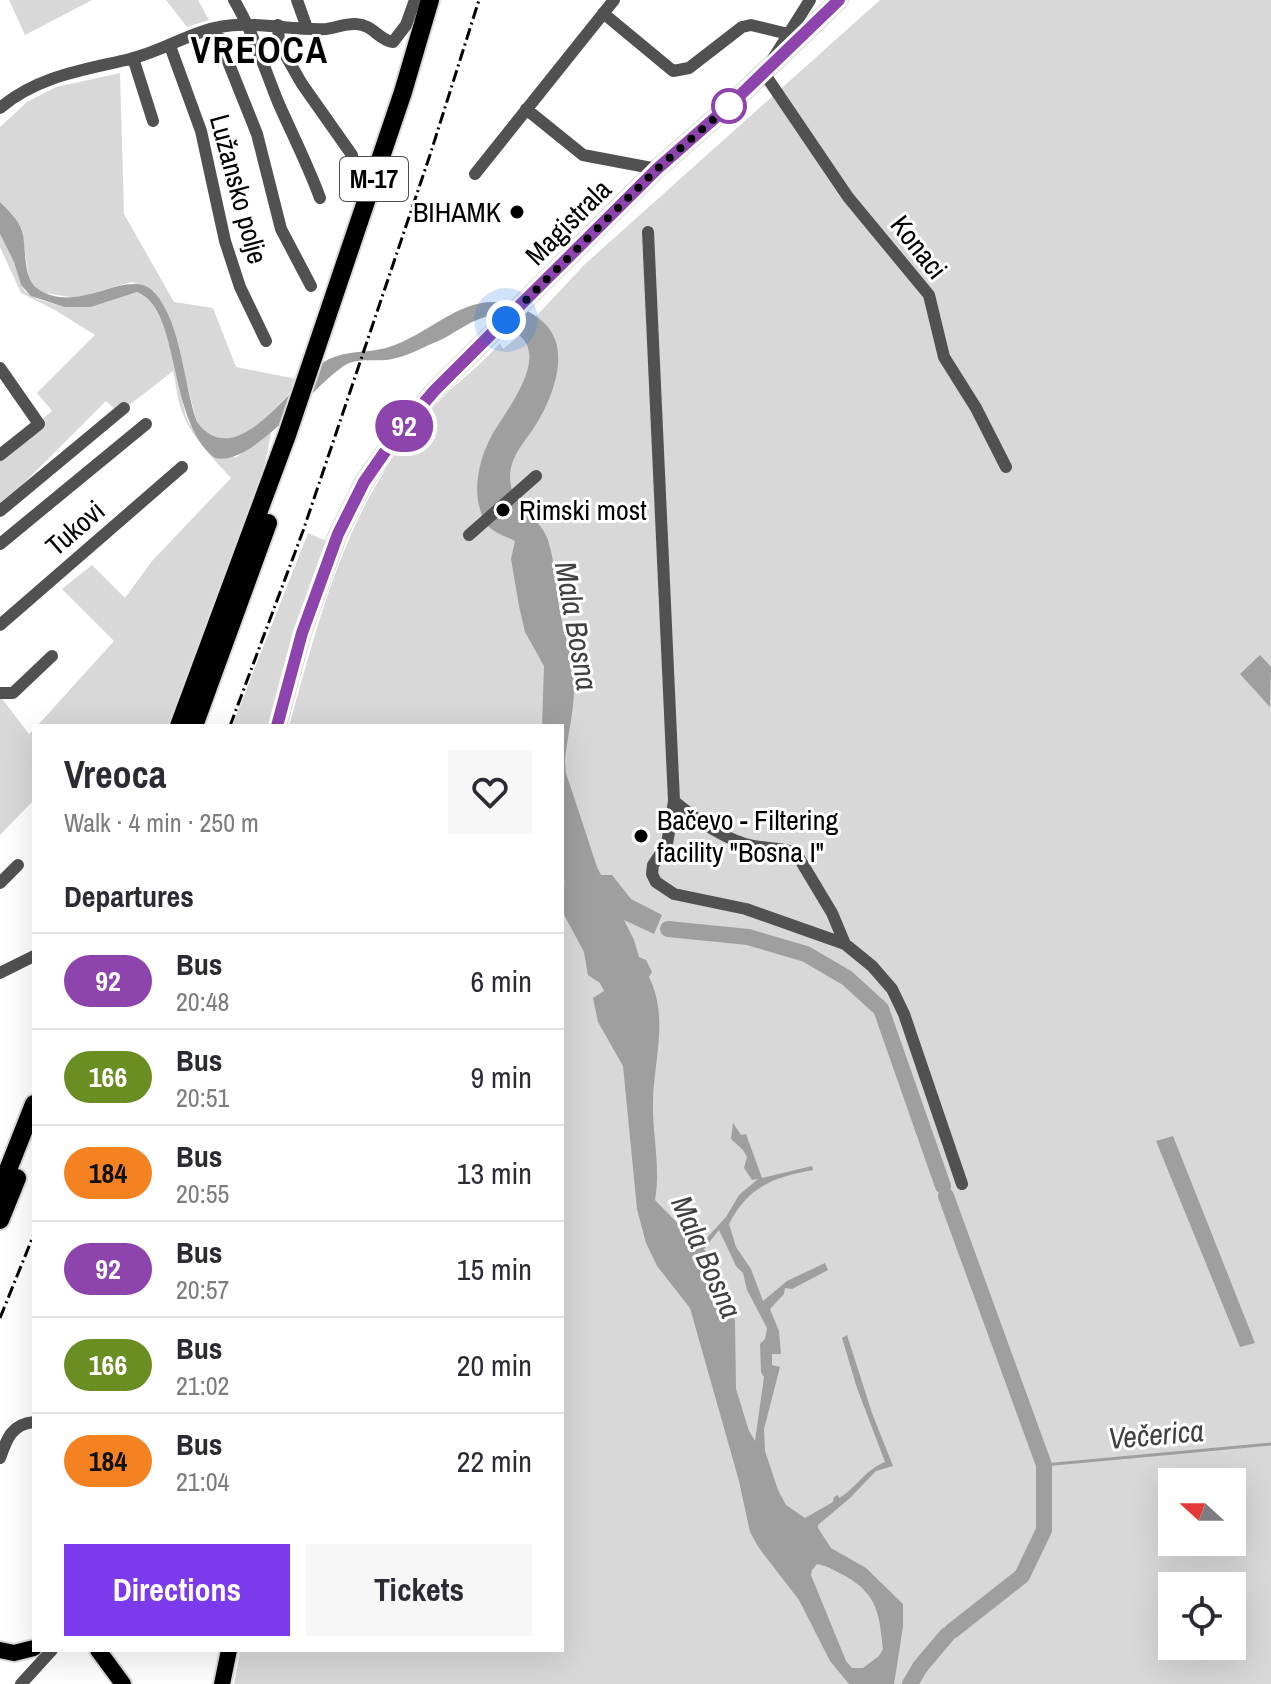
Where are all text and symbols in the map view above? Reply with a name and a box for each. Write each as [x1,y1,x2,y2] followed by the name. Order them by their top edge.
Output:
[191,26,329,74] district label: VREOCA
[712,89,746,123] unlabelled marker
[201,110,277,268] street label: Lužansko polje
[340,157,408,201] road number: M-17
[517,171,619,273] street label: Magistrala
[413,193,501,231] place label: BIHAMK
[508,203,526,221] marker: BIHAMK
[882,207,956,287] street label: Konaci
[486,300,526,340] your location
[368,400,440,452] line badge: 92
[391,407,417,445] text: 92
[519,491,647,529] place label: Rimski most
[37,492,113,564] street label: Tukovi
[494,501,512,519] marker: Rimski most
[546,558,608,693] water label: Mala Bosna
[64,749,166,800] text: Vreoca
[448,750,532,834] button: heart
[657,801,838,871] place label: Bačevo - Filtering facility "Bosna I"
[64,805,259,840] text: Walk · 4 min · 250 m
[632,827,650,845] marker: Bačevo - Filtering facility "Bosna I"
[64,876,194,916] text: Departures
[176,944,222,984] text: Bus
[470,961,532,1001] text: 6 min
[95,962,121,1000] text: 92
[176,984,229,1019] text: 20:48
[176,1040,222,1080] text: Bus
[470,1057,532,1097] text: 9 min
[89,1058,127,1096] text: 166
[176,1080,229,1115] text: 20:51
[176,1136,222,1176] text: Bus
[457,1153,532,1193] text: 13 min
[89,1154,127,1192] text: 184
[176,1176,229,1211] text: 20:55
[662,1189,752,1324] water label: Mala Bosna
[176,1232,222,1272] text: Bus
[457,1249,532,1289] text: 15 min
[95,1250,121,1288] text: 92
[176,1272,229,1307] text: 20:57
[176,1328,222,1368] text: Bus
[457,1345,532,1385] text: 20 min
[89,1346,127,1384] text: 166
[176,1368,229,1403] text: 21:02
[1107,1410,1205,1458] water label: Večerica
[176,1424,222,1464] text: Bus
[457,1441,532,1481] text: 22 min
[89,1442,127,1480] text: 184
[176,1464,229,1499] text: 21:04
[1158,1468,1246,1556] north arrow
[1158,1468,1246,1660] map controls
[64,1544,290,1636] button: Directions
[306,1544,532,1636] button: Tickets
[1158,1572,1246,1660] button: locate

